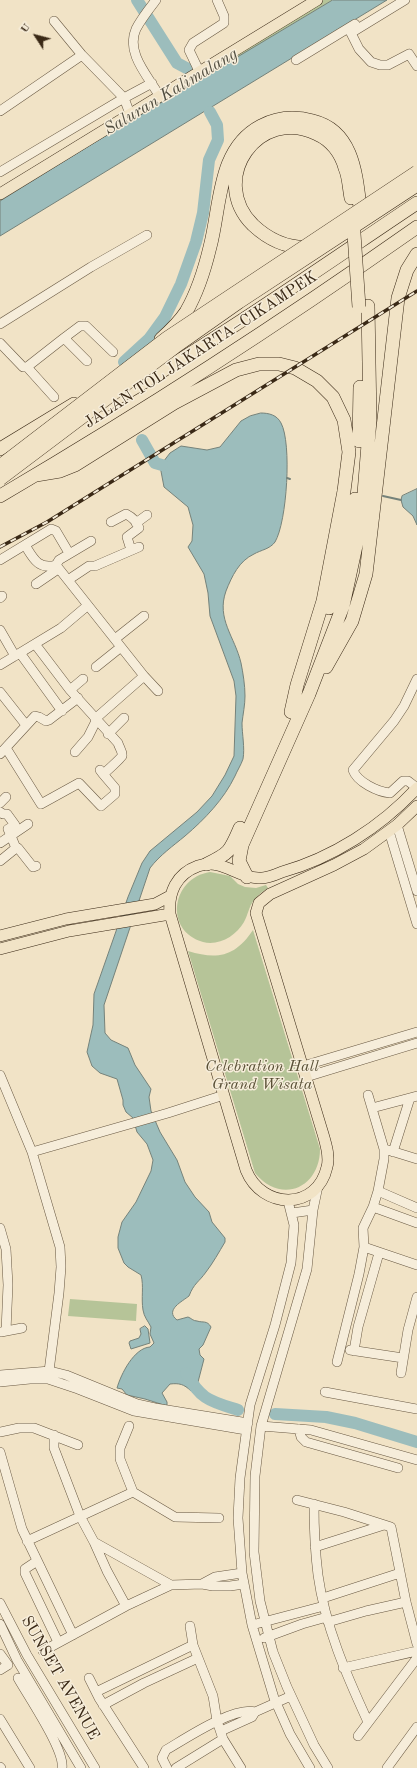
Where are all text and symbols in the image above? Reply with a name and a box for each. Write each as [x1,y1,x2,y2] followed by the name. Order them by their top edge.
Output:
[16,16,56,56] north arrow
[19,22,33,35] text: U
[100,44,242,140] water label: Saluran Kalimalang
[81,267,321,433] street label: JALAN TOL JAKARTA–CIKAMPEK
[205,1057,319,1095] park label: Celebration Hall Grand Wisata
[17,1613,103,1743] street label: SUNSET AVENUE

